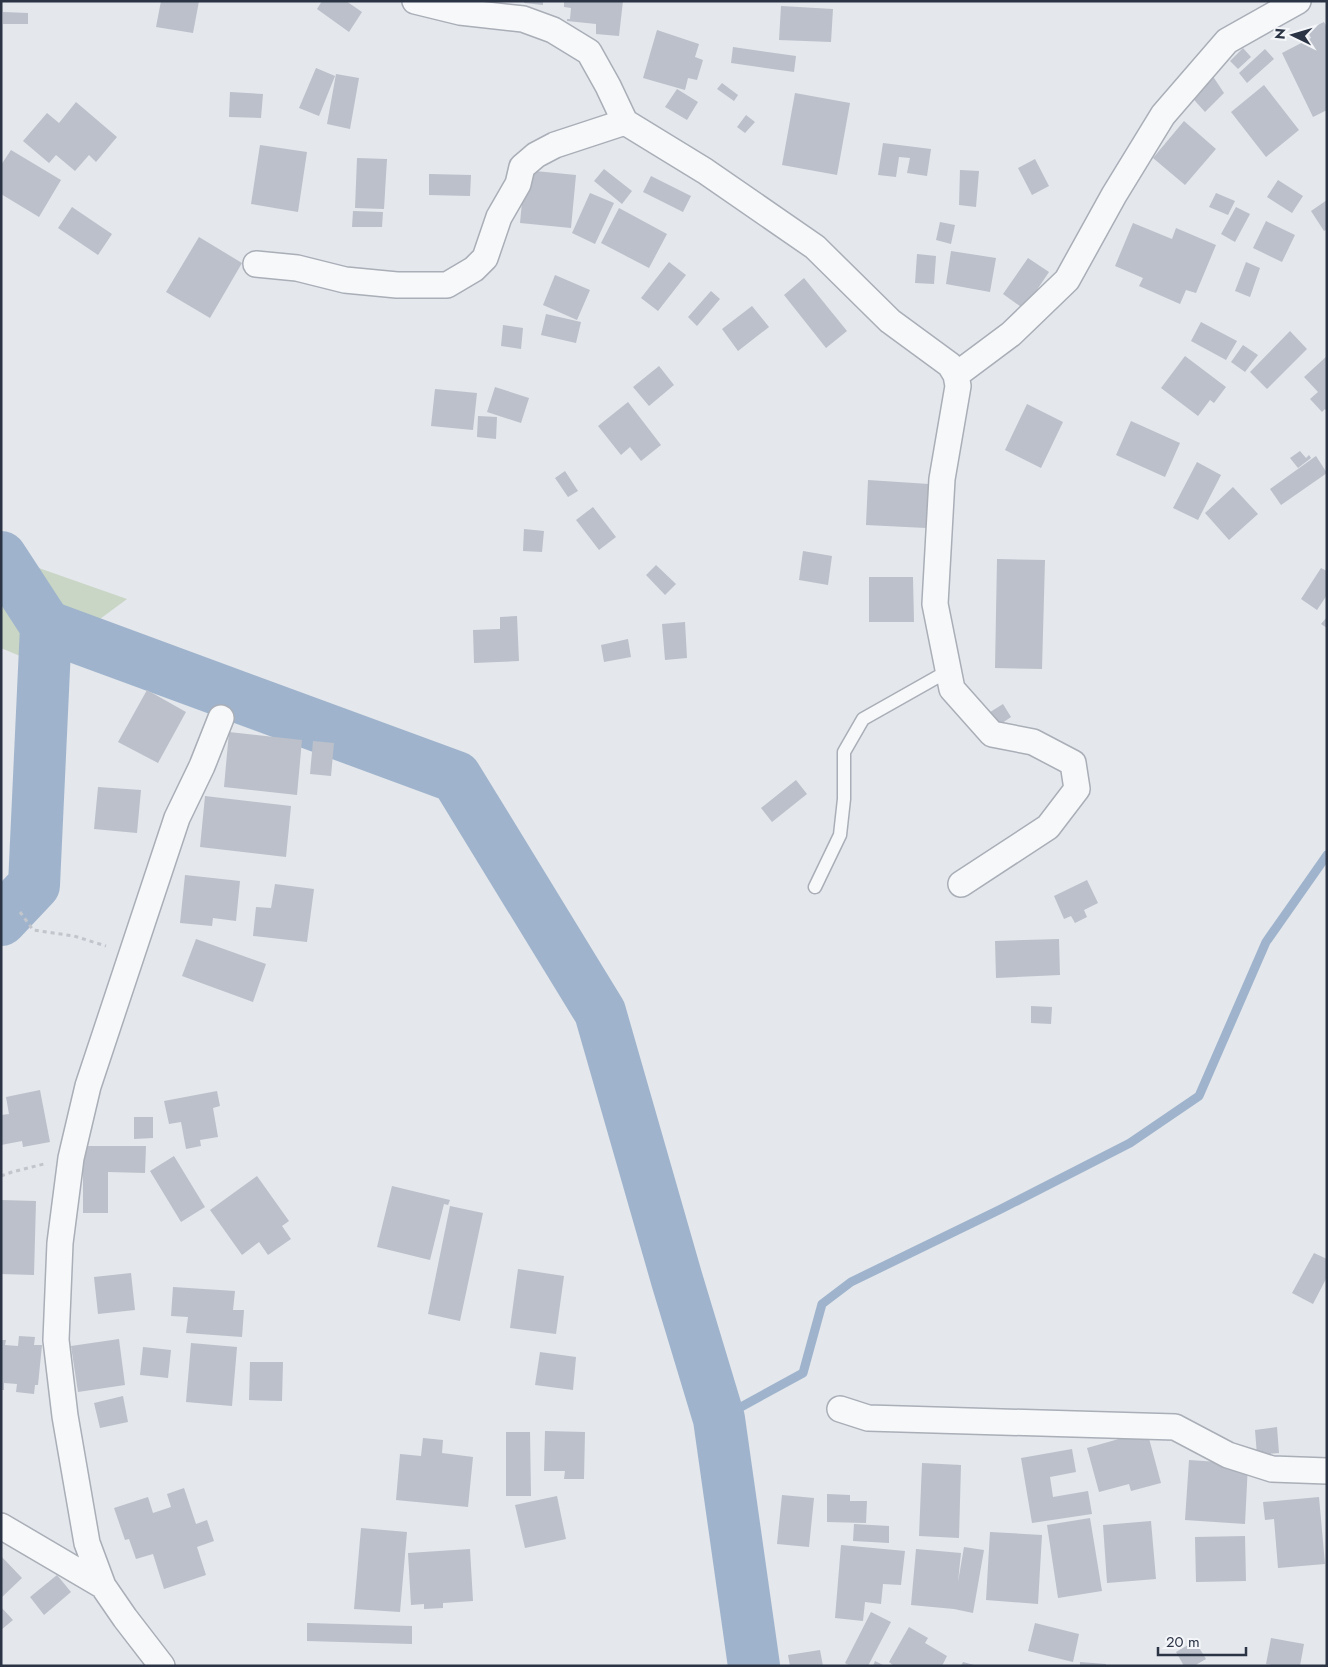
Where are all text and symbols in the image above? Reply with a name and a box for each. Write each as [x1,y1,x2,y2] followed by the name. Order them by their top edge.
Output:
[1268,10,1318,60] north arrow
[1270,27,1290,40] text: N
[1158,1624,1246,1656] scale bar
[1166,1631,1200,1653] text: 20 m

